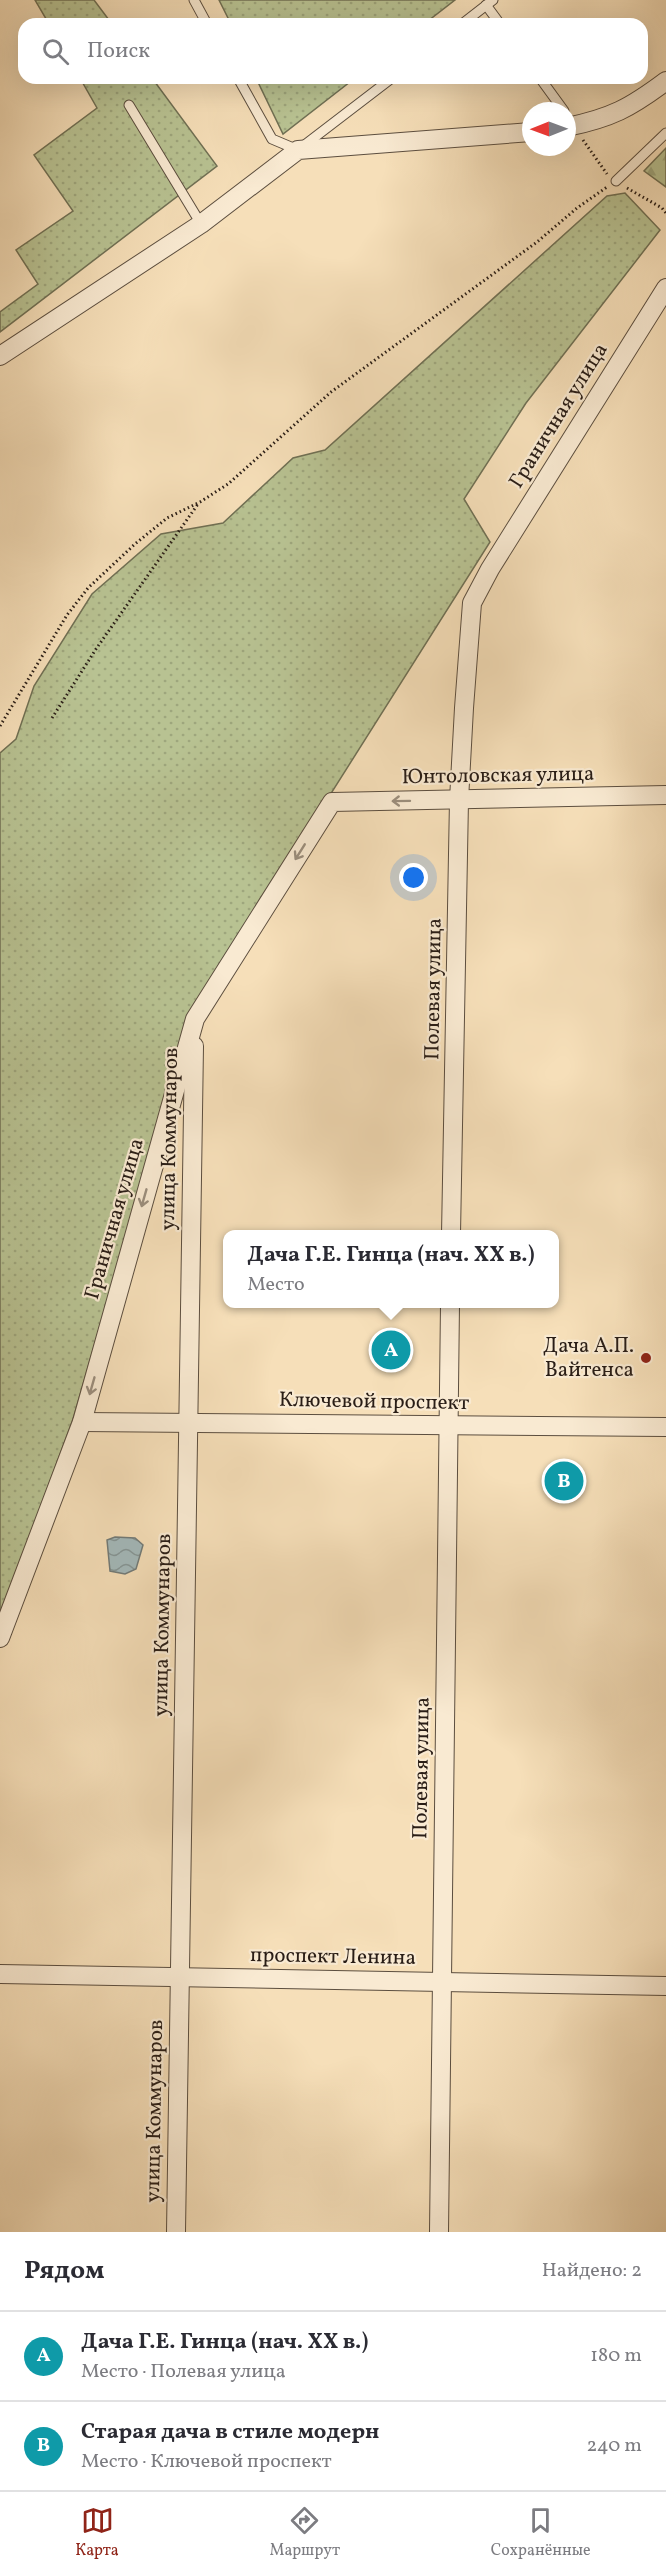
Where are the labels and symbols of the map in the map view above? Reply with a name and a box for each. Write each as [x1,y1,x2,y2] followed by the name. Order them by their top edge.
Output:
[522,102,576,156] north arrow
[503,338,615,494] street label: Граничная улица
[401,760,595,792] street label: Юнтоловская улица
[391,795,411,807] one-way arrow
[294,843,306,860] one-way arrow
[399,863,428,892] your location
[418,918,450,1060] street label: Полевая улица
[154,1047,186,1231] street label: улица Коммунаров
[78,1135,152,1303] street label: Граничная улица
[138,1188,149,1207] one-way arrow
[372,1328,410,1372] pin: A
[543,1332,634,1385] place label: Дача А.П. Вайтенса
[639,1351,653,1365] marker: Дача А.П. Вайтенса
[85,1376,97,1395] one-way arrow
[279,1386,470,1418] street label: Ключевой проспект
[544,1458,584,1504] pin: B
[147,1533,179,1717] street label: улица Коммунаров
[406,1697,438,1839] street label: Полевая улица
[250,1941,416,1973] street label: проспект Ленина
[139,2019,171,2203] street label: улица Коммунаров

